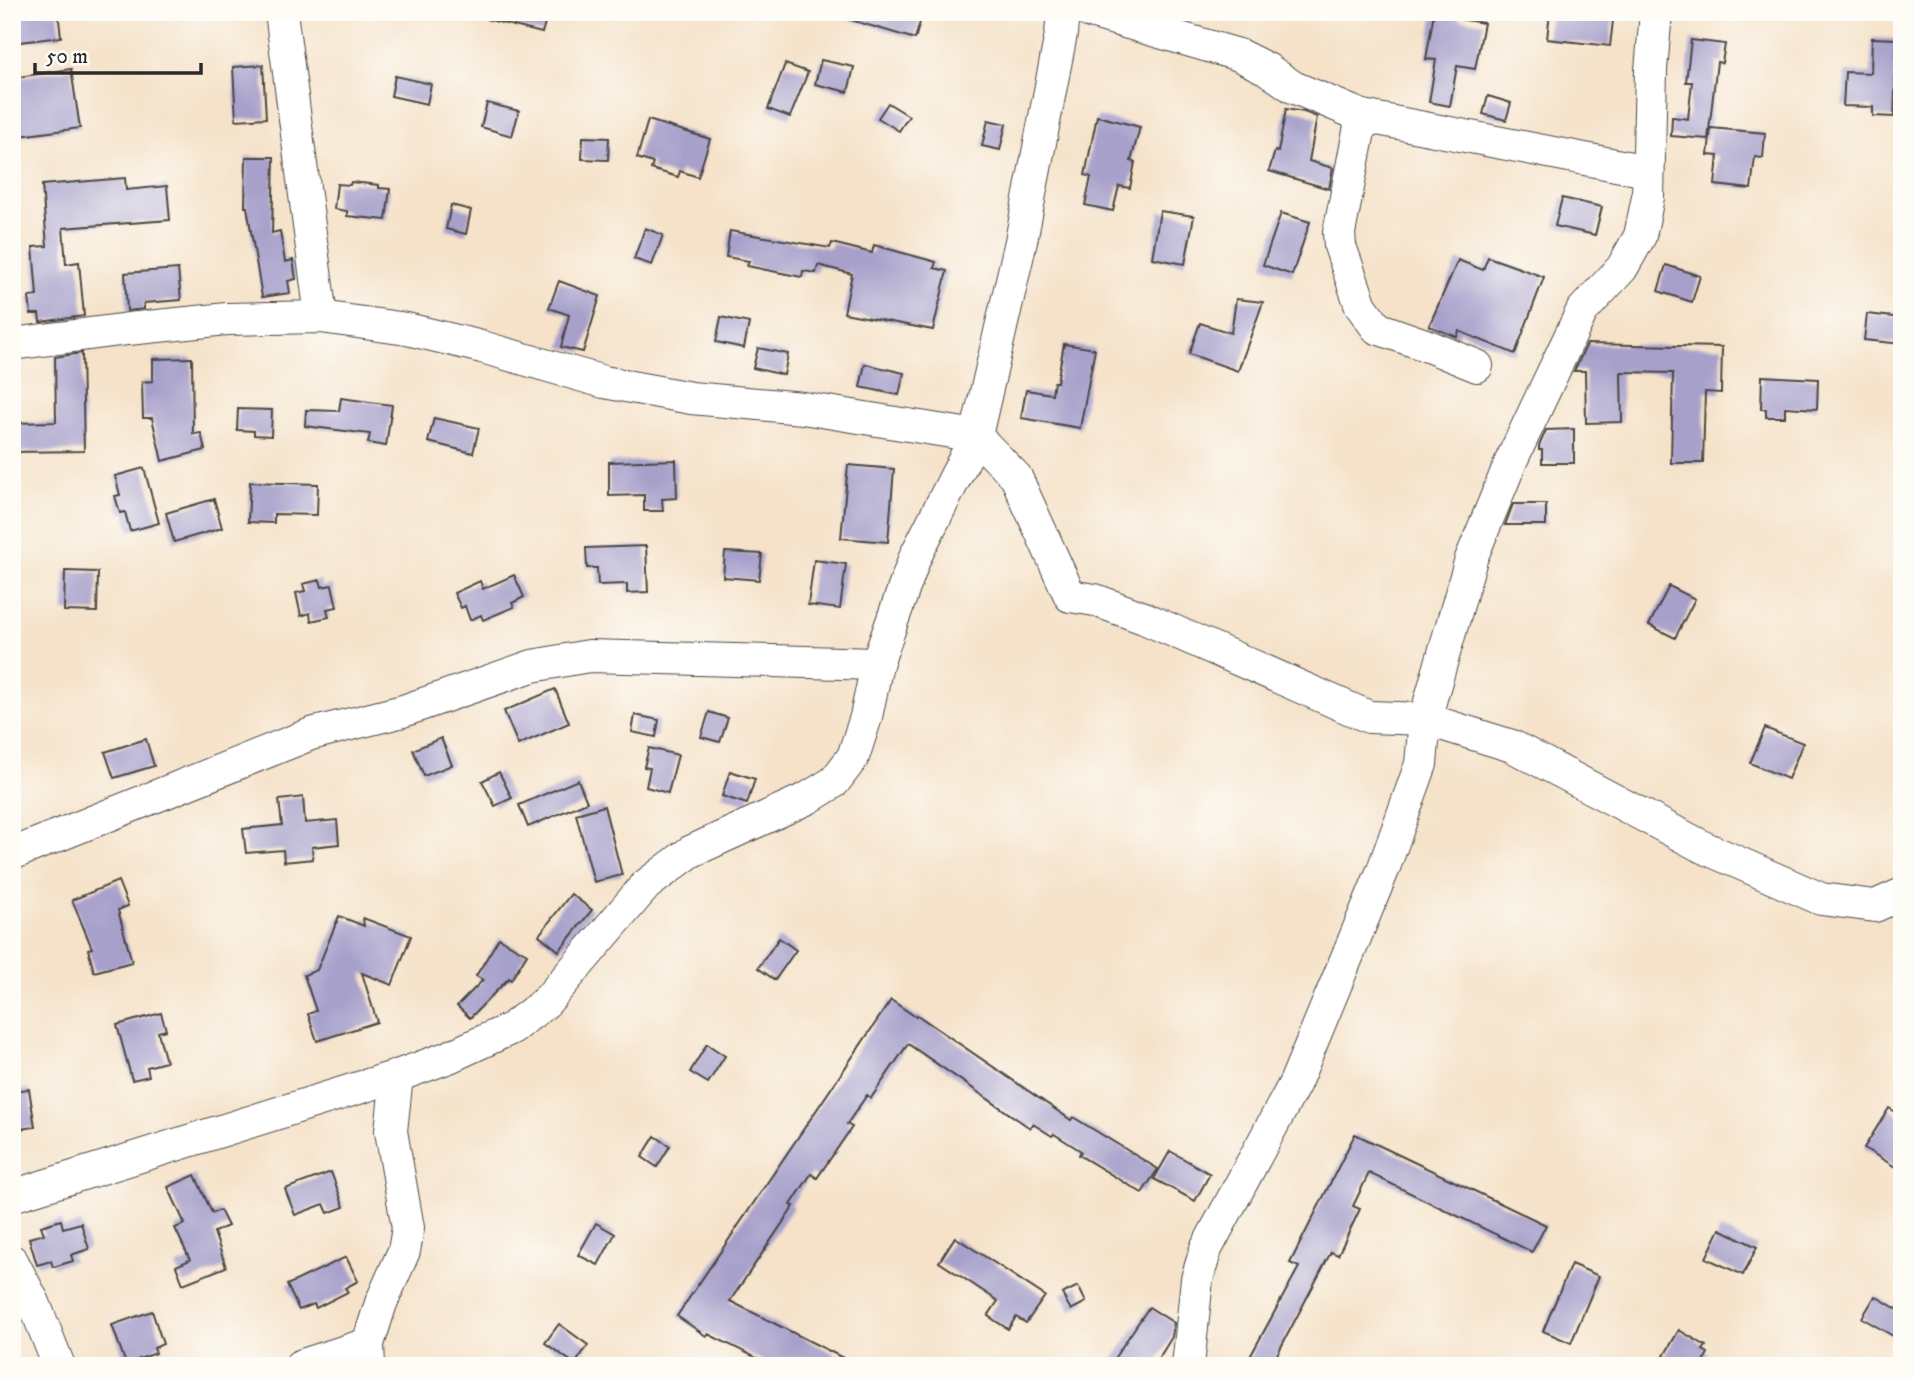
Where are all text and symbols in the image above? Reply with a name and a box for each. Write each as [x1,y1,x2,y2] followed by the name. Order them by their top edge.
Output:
[35,32,201,76] scale bar
[46,44,88,70] text: 50 m

